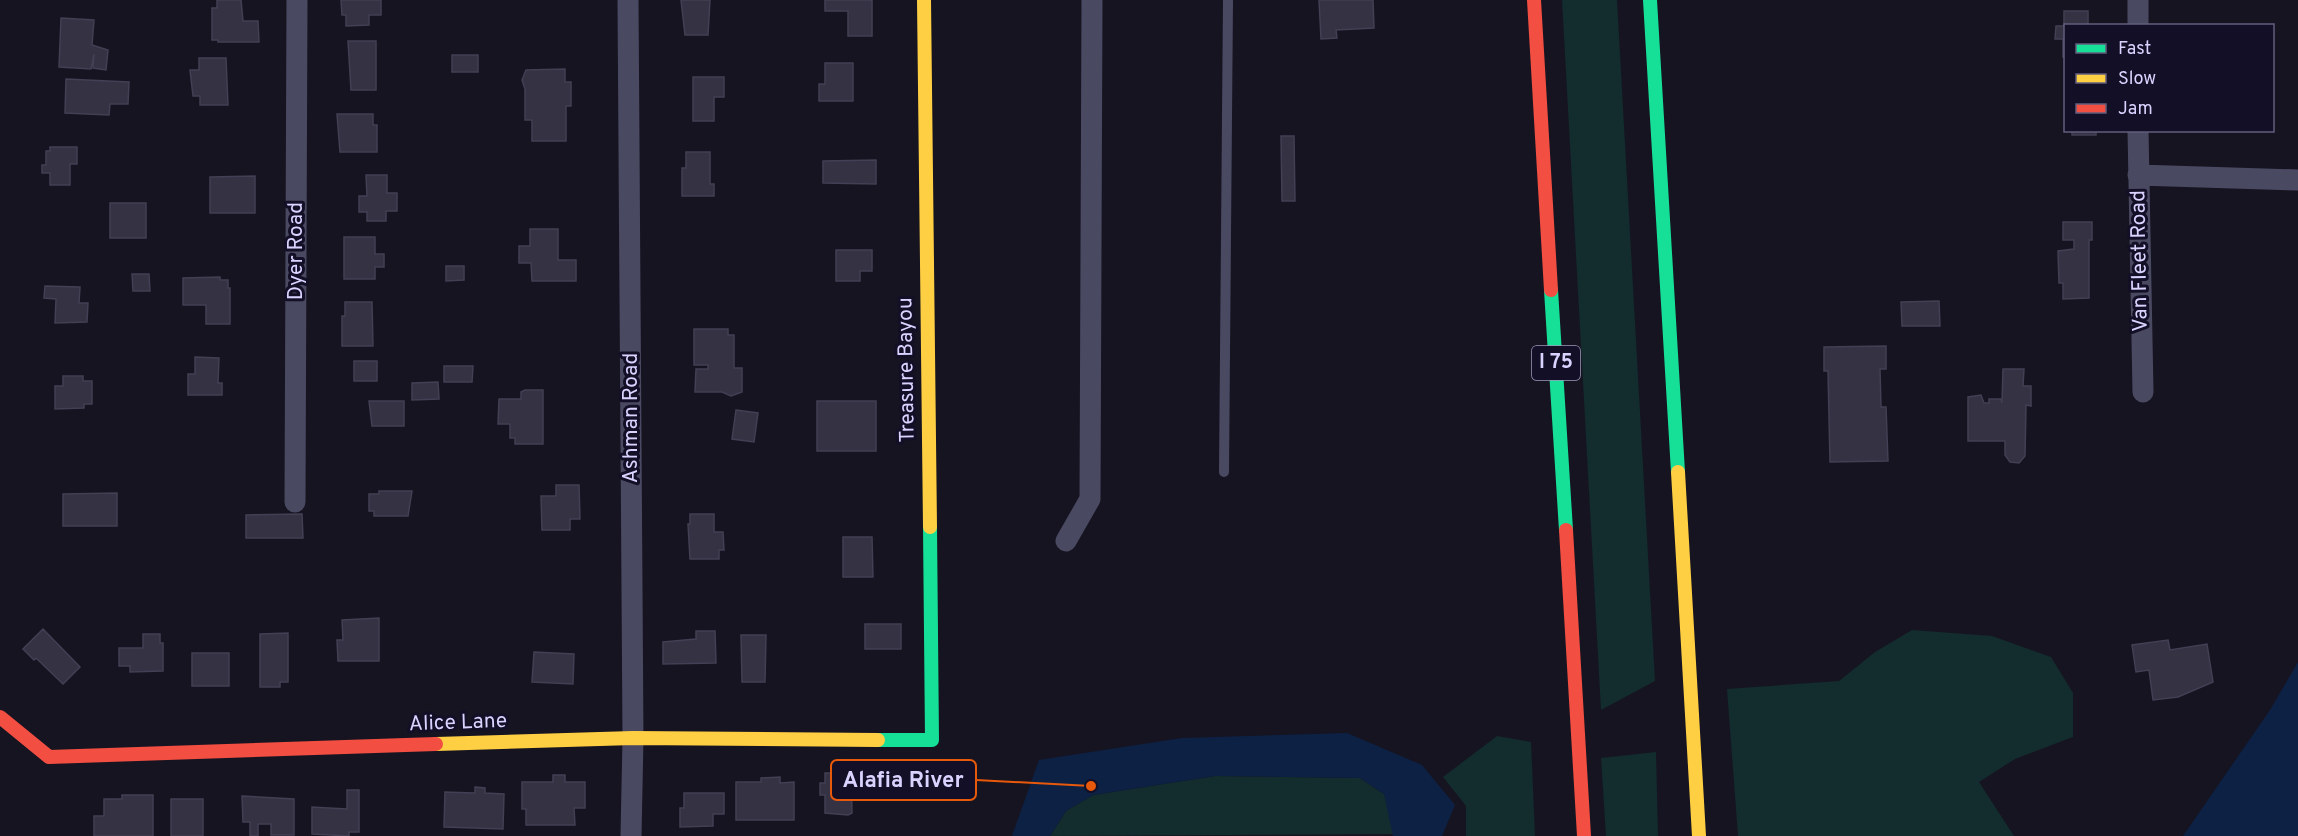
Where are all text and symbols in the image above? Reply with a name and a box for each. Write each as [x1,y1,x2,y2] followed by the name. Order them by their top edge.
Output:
[2064,24,2274,132] legend
[2118,38,2151,61] text: Fast
[2118,68,2156,91] text: Slow
[2118,98,2153,121] text: Jam
[2125,190,2155,332] street label: Van Fleet Road
[283,202,310,300] street label: Dyer Road
[892,297,922,443] street label: Treasure Bayou
[1532,346,1580,380] road number: I 75
[618,353,645,483] street label: Ashman Road
[408,708,508,738] street label: Alice Lane
[831,760,976,800] callout: Alafia River
[842,768,964,795] text: Alafia River

